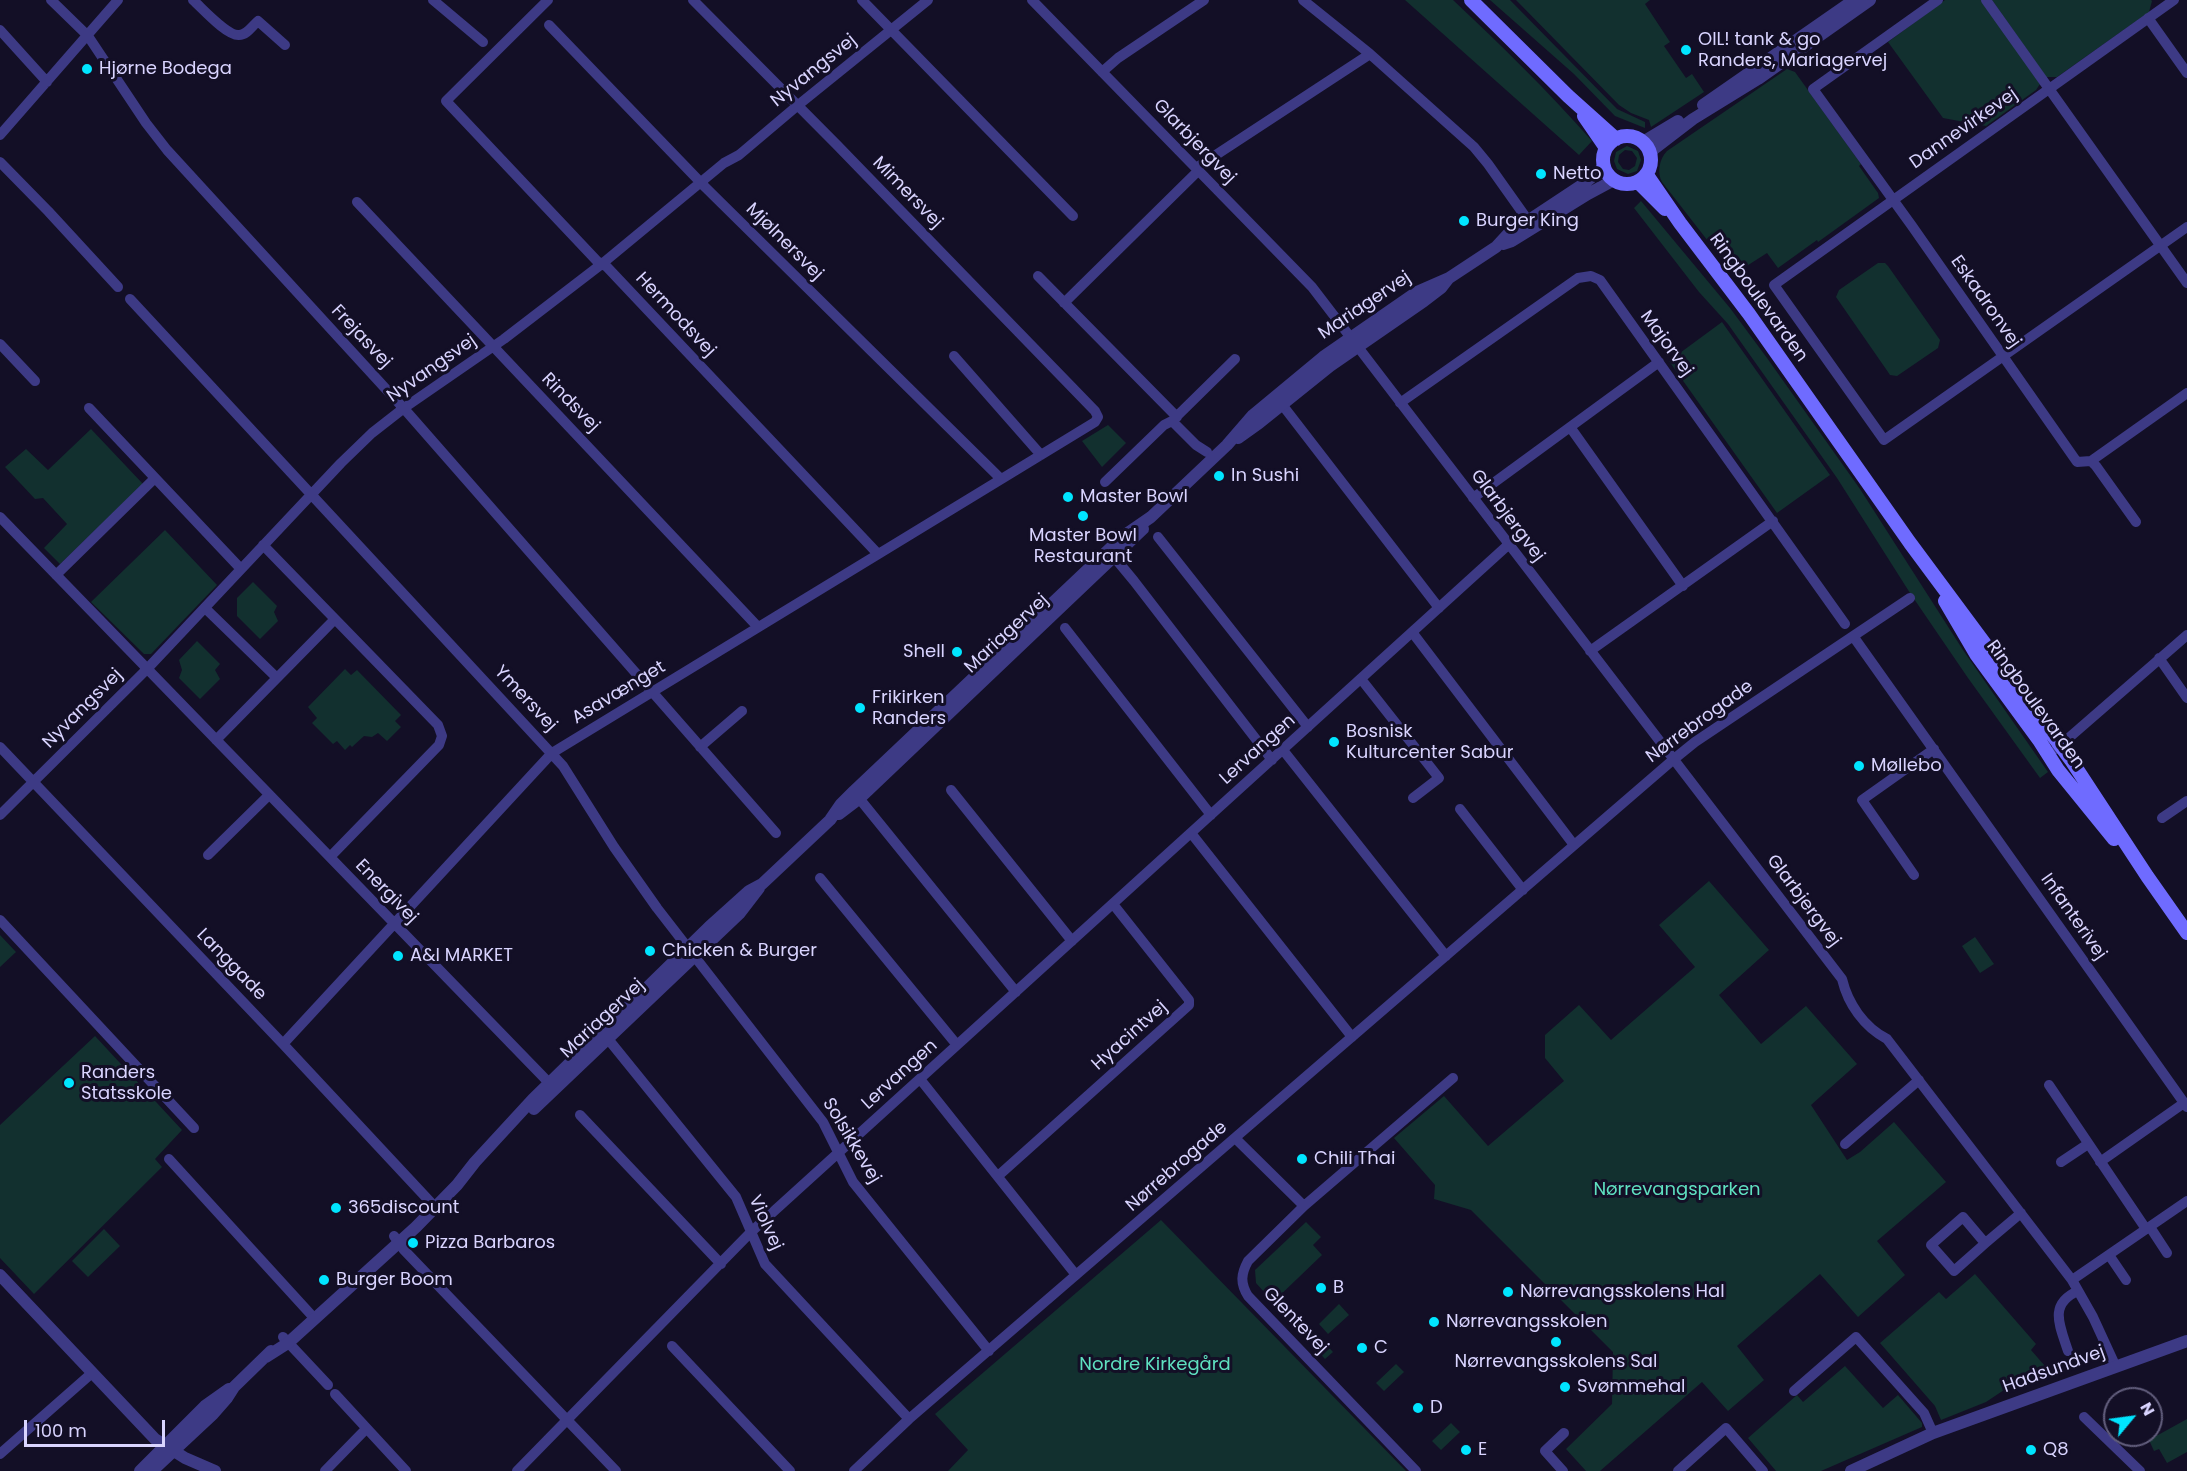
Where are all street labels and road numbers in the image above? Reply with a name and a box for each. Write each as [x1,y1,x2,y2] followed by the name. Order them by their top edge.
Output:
[767,30,861,112] street label: Nyvangsvej
[1906,84,2022,174] street label: Dannevirkevej
[1148,95,1240,189] street label: Glarbjergvej
[867,153,947,233] street label: Mimersvej
[741,199,827,285] street label: Mjølnersvej
[1704,229,1812,367] street label: Ringboulevarden
[1945,252,2025,352] street label: Eskadronvej
[1315,267,1415,345] street label: Mariagervej
[630,268,720,362] street label: Hermodsvej
[326,301,396,373] street label: Frejasvej
[1635,307,1697,381] street label: Majorvej
[383,330,481,408] street label: Nyvangsvej
[536,369,604,437] street label: Rindsvej
[1465,466,1549,566] street label: Glarbjergvej
[961,590,1053,678] street label: Mariagervej
[1981,636,2089,774] street label: Ringboulevarden
[568,657,670,729] street label: Asavænget
[489,662,561,736] street label: Ymersvej
[39,665,127,753] street label: Nyvangsvej
[1642,676,1758,768] street label: Nørrebrogade
[1216,710,1300,790] street label: Lervangen
[1761,851,1845,951] street label: Glarbjergvej
[350,855,422,929] street label: Energivej
[2035,870,2111,964] street label: Infanterivej
[192,925,270,1005] street label: Langgade
[557,975,649,1063] street label: Mariagervej
[1088,997,1172,1075] street label: Hyacintvej
[858,1035,942,1115] street label: Lervangen
[817,1094,885,1188] street label: Solsikkevej
[1122,1117,1232,1217] street label: Nørrebrogade
[743,1192,787,1254] street label: Violvej
[1258,1283,1332,1359] street label: Glentevej
[2000,1342,2108,1398] street label: Hadsundvej

